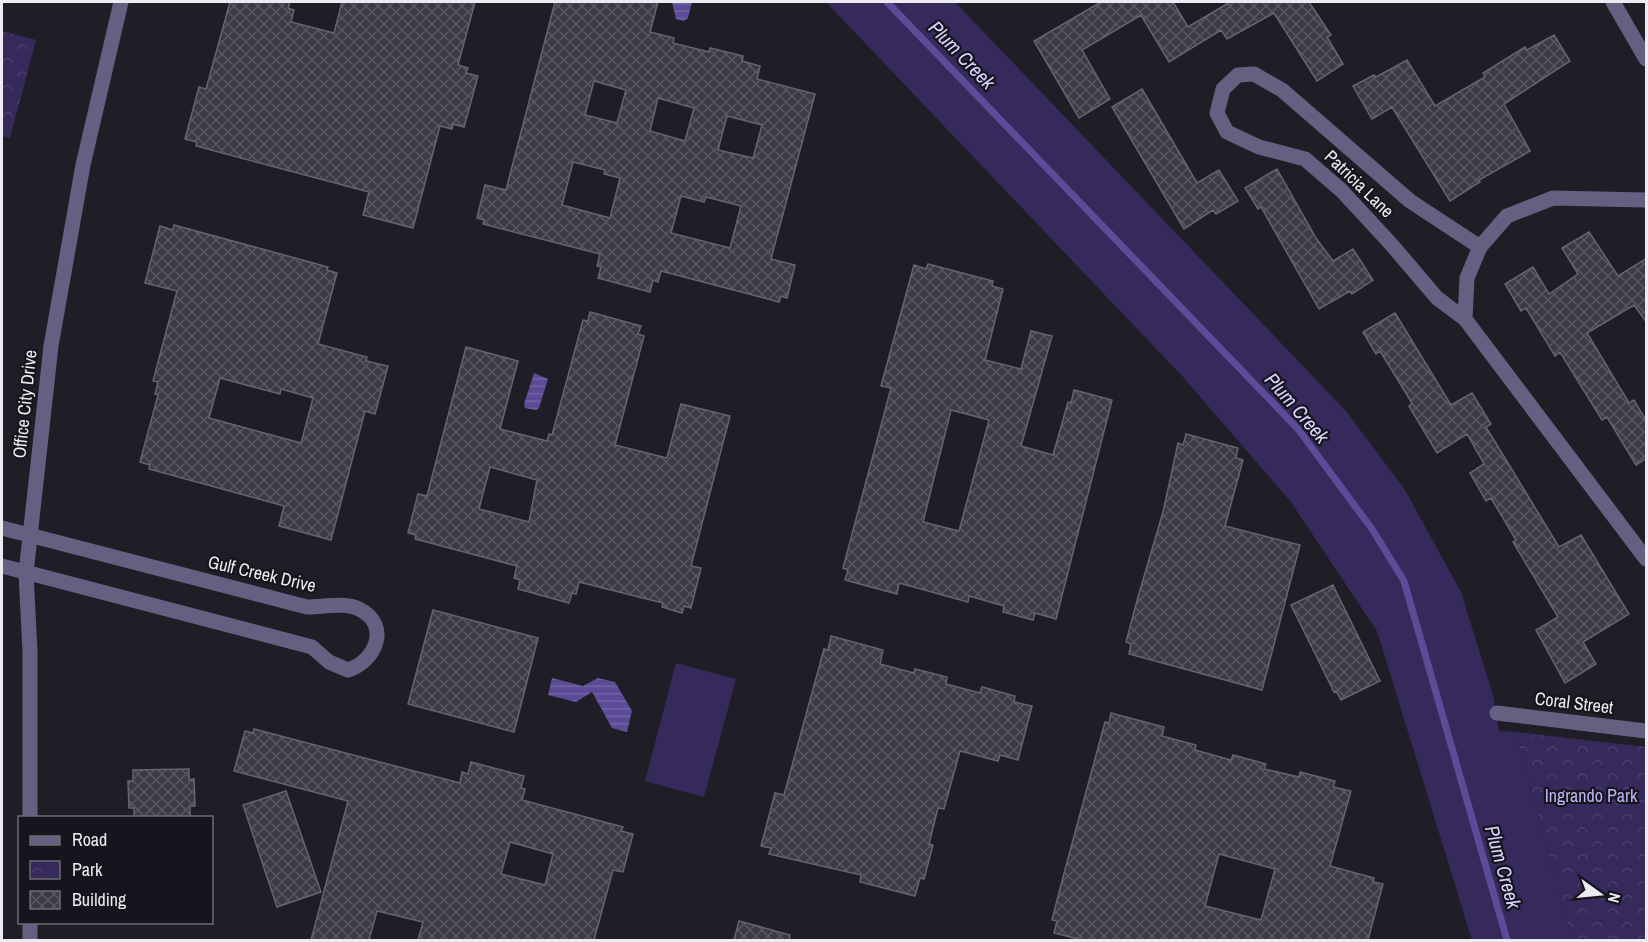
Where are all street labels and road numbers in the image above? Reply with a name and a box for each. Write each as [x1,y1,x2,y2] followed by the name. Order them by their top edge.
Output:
[1319,144,1400,223] street label: Patricia Lane
[6,349,43,459] street label: Office City Drive
[206,549,318,598] street label: Gulf Creek Drive
[1533,685,1615,720] street label: Coral Street

